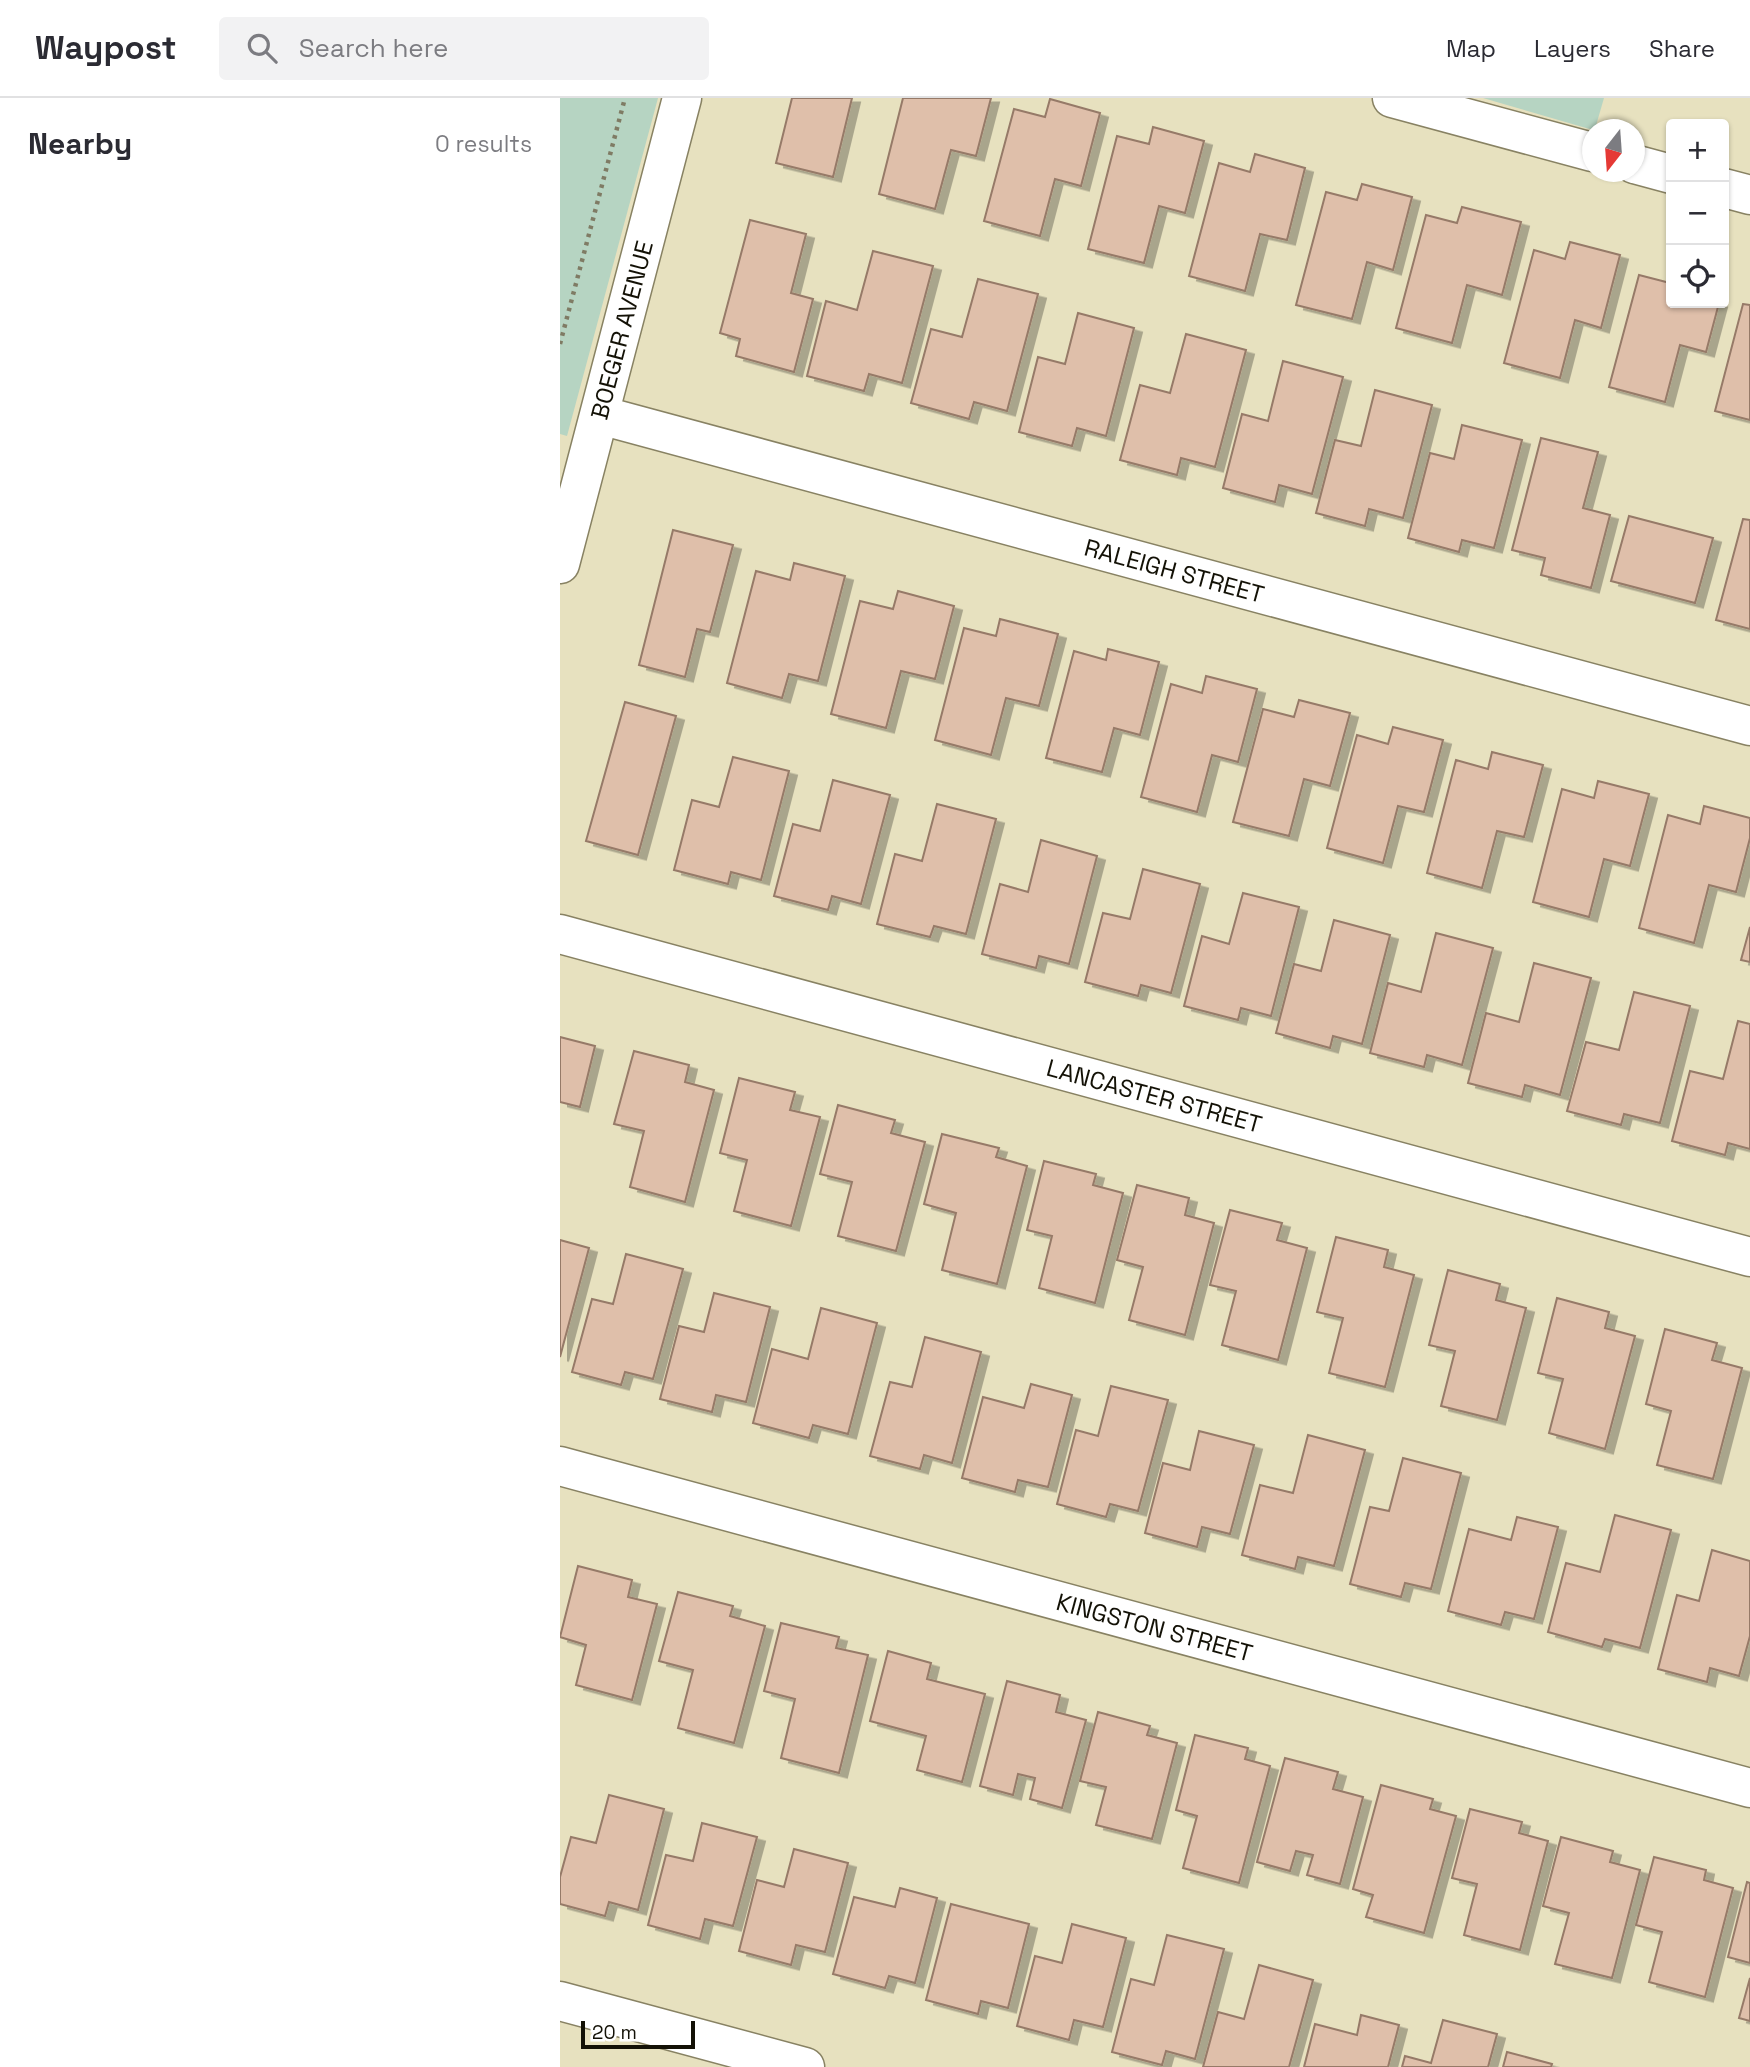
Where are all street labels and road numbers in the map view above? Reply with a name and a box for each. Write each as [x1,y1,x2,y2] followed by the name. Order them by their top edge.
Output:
[583,237,660,423] street label: BOEGER AVENUE
[1081,531,1268,609] street label: RALEIGH STREET
[1043,1051,1266,1139] street label: LANCASTER STREET
[1053,1586,1256,1668] street label: KINGSTON STREET

